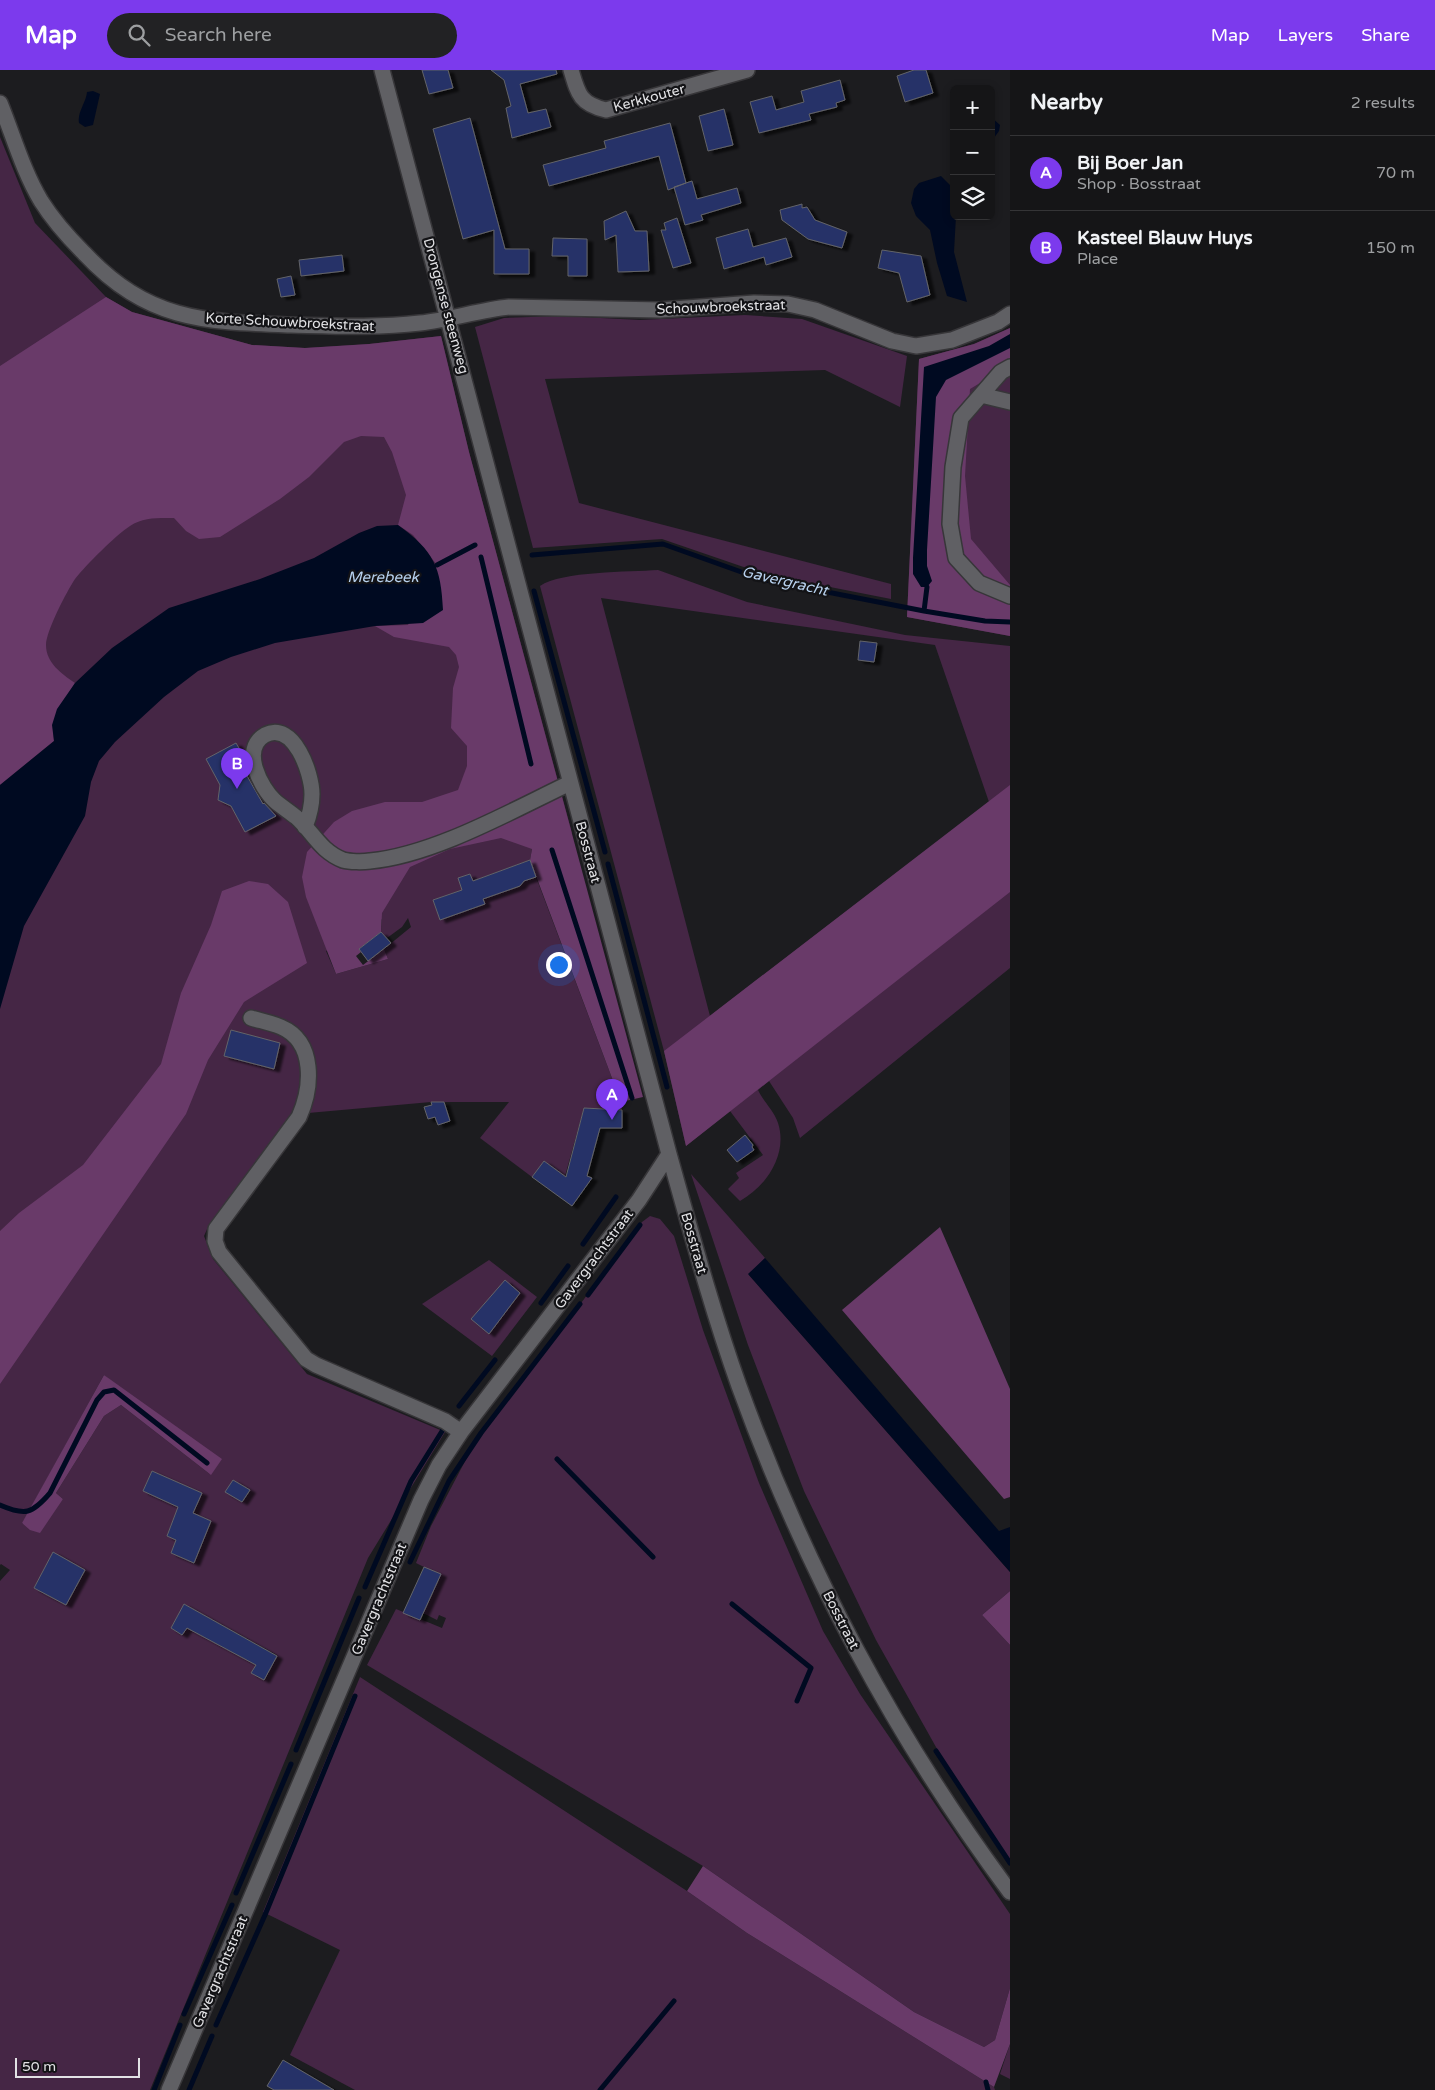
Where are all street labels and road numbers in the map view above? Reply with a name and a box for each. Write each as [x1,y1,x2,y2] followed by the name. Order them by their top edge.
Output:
[611,80,687,116] street label: Kerkkouter
[420,236,472,376] street label: Drongense steenweg
[656,296,786,318] street label: Schouwbroekstraat
[205,309,376,335] street label: Korte Schouwbroekstraat
[572,819,605,885] street label: Bosstraat
[551,1205,637,1312] street label: Gavergrachtstraat
[677,1210,711,1276] street label: Bosstraat
[348,1540,411,1658] street label: Gavergrachtstraat
[819,1588,863,1653] street label: Bosstraat
[189,1913,252,2031] street label: Gavergrachtstraat

